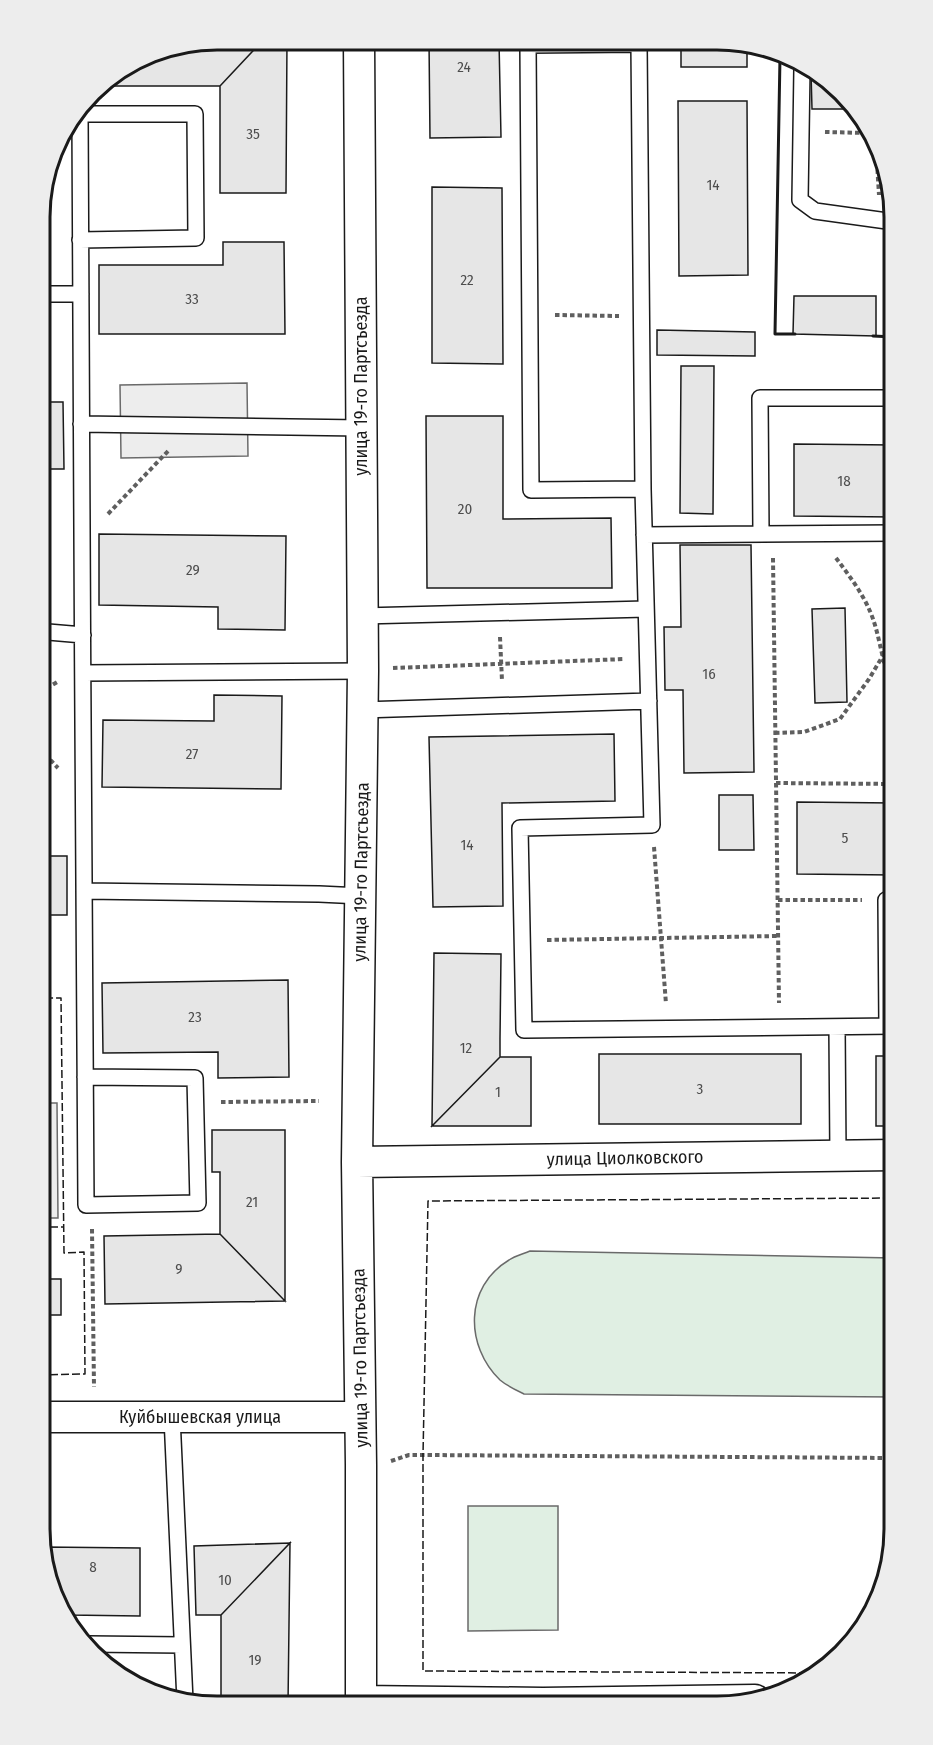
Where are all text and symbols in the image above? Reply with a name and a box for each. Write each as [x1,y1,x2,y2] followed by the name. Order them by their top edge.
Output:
[457,58,471,76] house number: 24
[246,125,260,143] house number: 35
[706,176,720,194] house number: 14
[460,271,474,289] house number: 22
[185,290,199,308] house number: 33
[350,296,372,476] street label: улица 19-го Партсъезда
[837,472,851,490] house number: 18
[458,500,472,518] house number: 20
[186,561,200,579] house number: 29
[702,665,716,683] house number: 16
[186,745,198,763] house number: 27
[348,782,374,962] street label: улица 19-го Партсъезда
[842,829,849,847] house number: 5
[460,836,474,854] house number: 14
[188,1008,202,1026] house number: 23
[460,1039,473,1057] house number: 12
[697,1080,704,1098] house number: 3
[495,1083,501,1101] house number: 1
[547,1146,703,1170] street label: улица Циолковского
[246,1193,258,1211] house number: 21
[175,1260,183,1278] house number: 9
[347,1268,373,1448] street label: улица 19-го Партсъезда
[119,1406,281,1428] street label: Куйбышевская улица
[89,1558,97,1576] house number: 8
[218,1571,232,1589] house number: 10
[248,1651,262,1669] house number: 19

